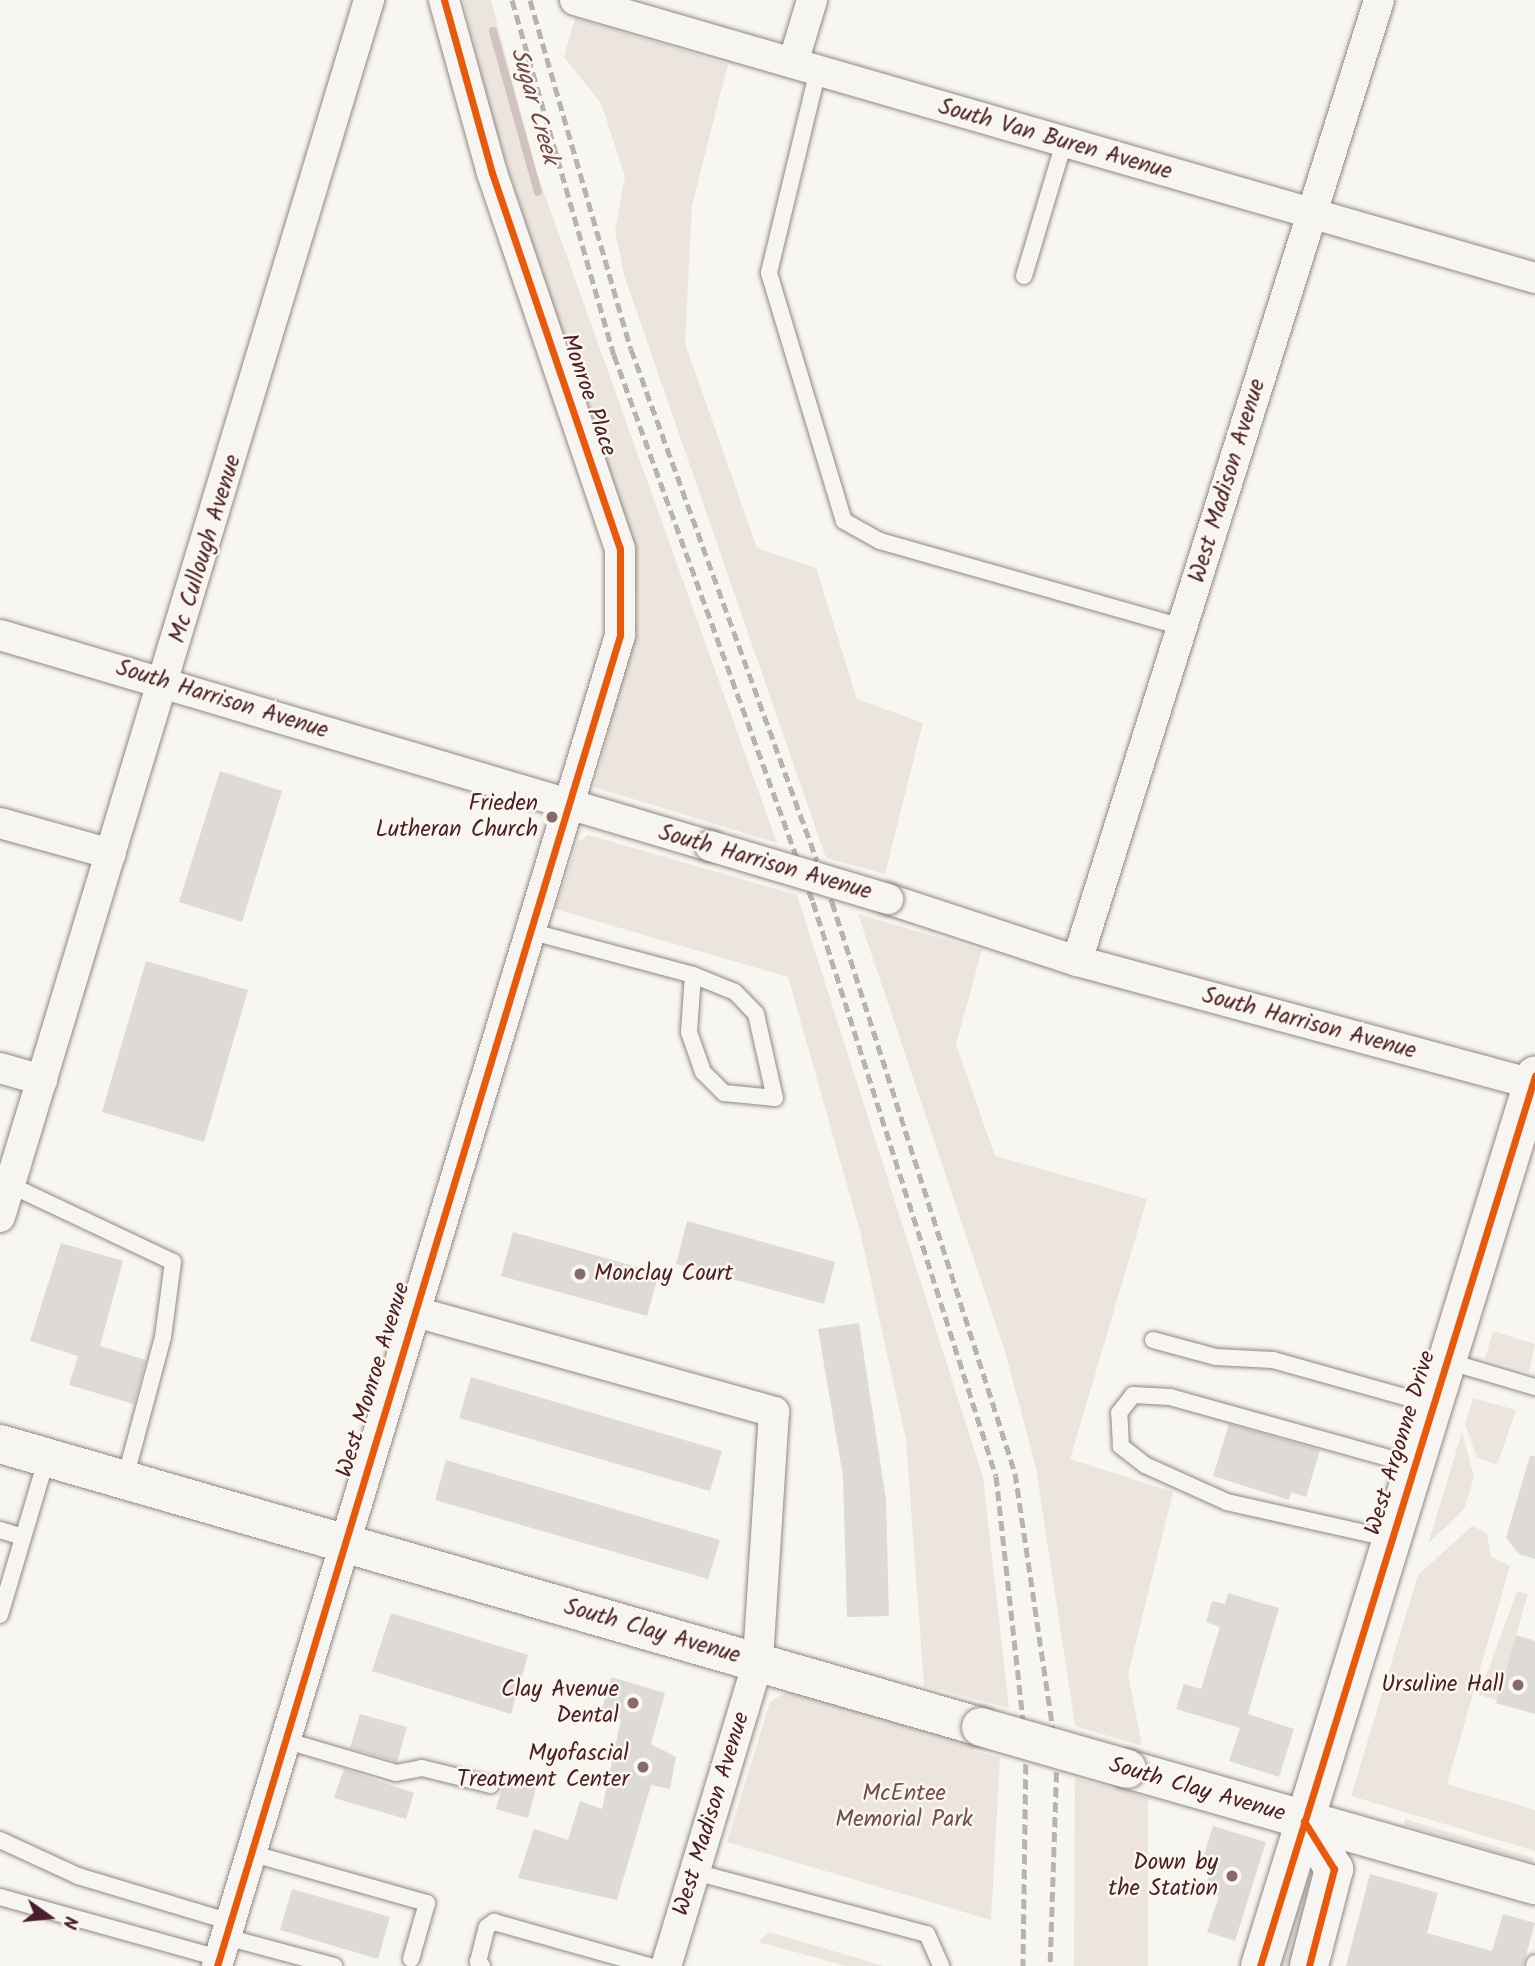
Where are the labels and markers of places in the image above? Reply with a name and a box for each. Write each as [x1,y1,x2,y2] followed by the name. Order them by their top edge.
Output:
[376,790,538,844] place label: Frieden Lutheran Church
[544,809,560,825] marker: Frieden Lutheran Church
[594,1260,733,1288] place label: Monclay Court
[572,1266,588,1282] marker: Monclay Court
[1381,1671,1504,1699] place label: Ursuline Hall
[501,1676,619,1730] place label: Clay Avenue Dental
[1510,1677,1526,1693] marker: Ursuline Hall
[625,1695,641,1711] marker: Clay Avenue Dental
[457,1740,629,1794] place label: Myofascial Treatment Center
[635,1759,651,1775] marker: Myofascial Treatment Center
[1108,1849,1218,1903] place label: Down by the Station
[1224,1868,1240,1884] marker: Down by the Station

